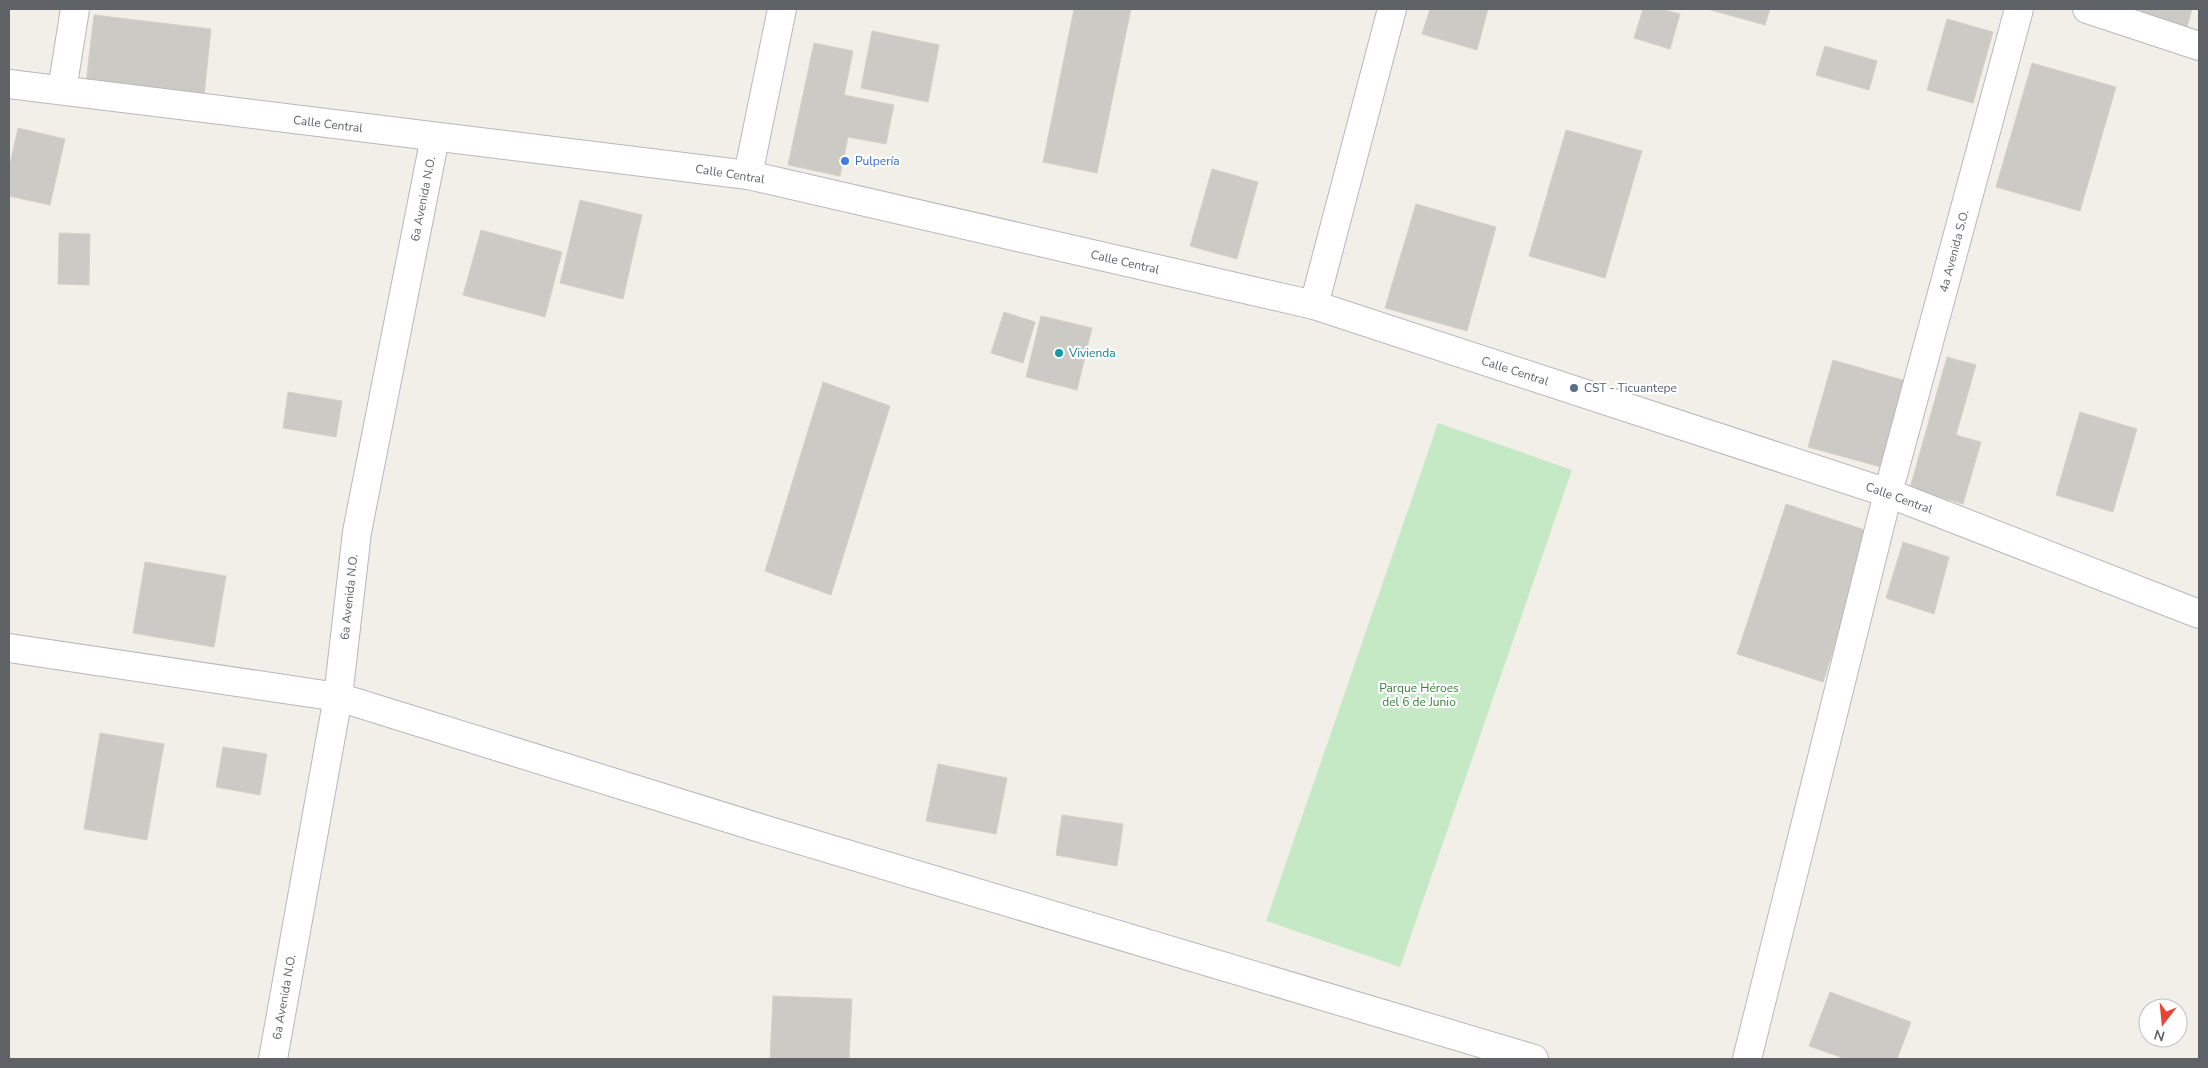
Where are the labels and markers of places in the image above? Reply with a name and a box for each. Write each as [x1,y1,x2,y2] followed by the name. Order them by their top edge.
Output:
[855,153,900,169] place label: Pulpería
[839,155,851,167] marker: Pulpería
[1068,345,1116,361] place label: Vivienda
[1053,347,1065,359] marker: Vivienda
[1584,380,1677,396] place label: CST - Ticuantepe
[1568,382,1580,394] marker: CST - Ticuantepe

